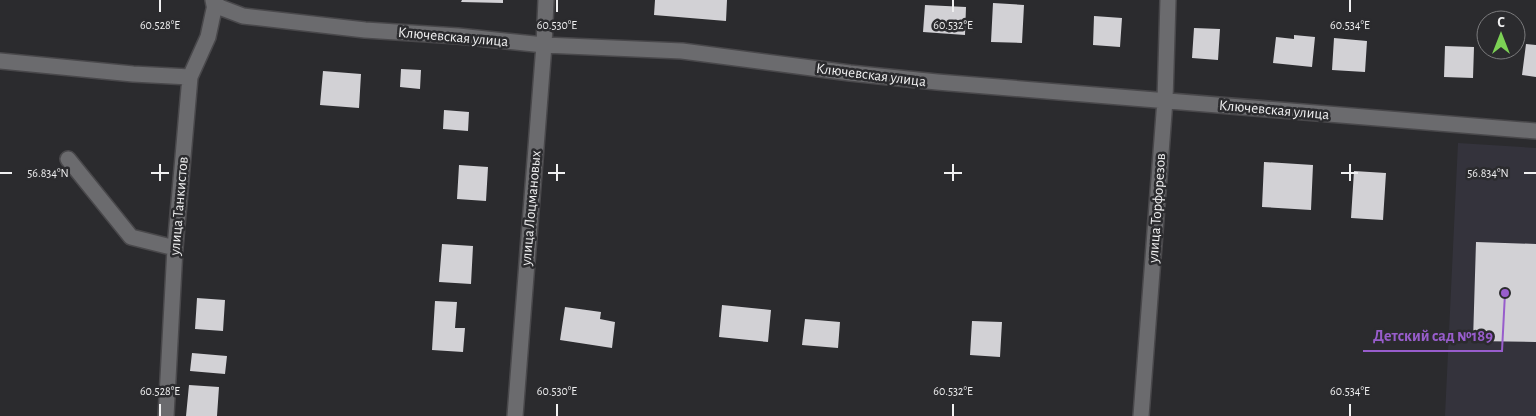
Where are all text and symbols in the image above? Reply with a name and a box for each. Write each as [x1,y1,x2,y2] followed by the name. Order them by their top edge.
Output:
[1476,10,1526,60] north arrow
[1497,16,1505,30] text: С
[140,19,180,31] text: 60.528°E
[537,19,577,31] text: 60.530°E
[933,19,973,31] text: 60.532°E
[1330,19,1370,31] text: 60.534°E
[397,25,509,49] street label: Ключевская улица
[815,61,927,89] street label: Ключевская улица
[1218,98,1330,122] street label: Ключевская улица
[518,149,544,267] street label: улица Лоцмановых
[1146,153,1168,264] street label: улица Торфорезов
[167,156,191,257] street label: улица Танкистов
[27,167,69,179] text: 56.834°N
[1467,167,1509,179] text: 56.834°N
[1363,320,1502,351] callout: Детский сад №189
[1373,328,1493,344] text: Детский сад №189
[140,385,180,397] text: 60.528°E
[537,385,577,397] text: 60.530°E
[933,385,973,397] text: 60.532°E
[1330,385,1370,397] text: 60.534°E

